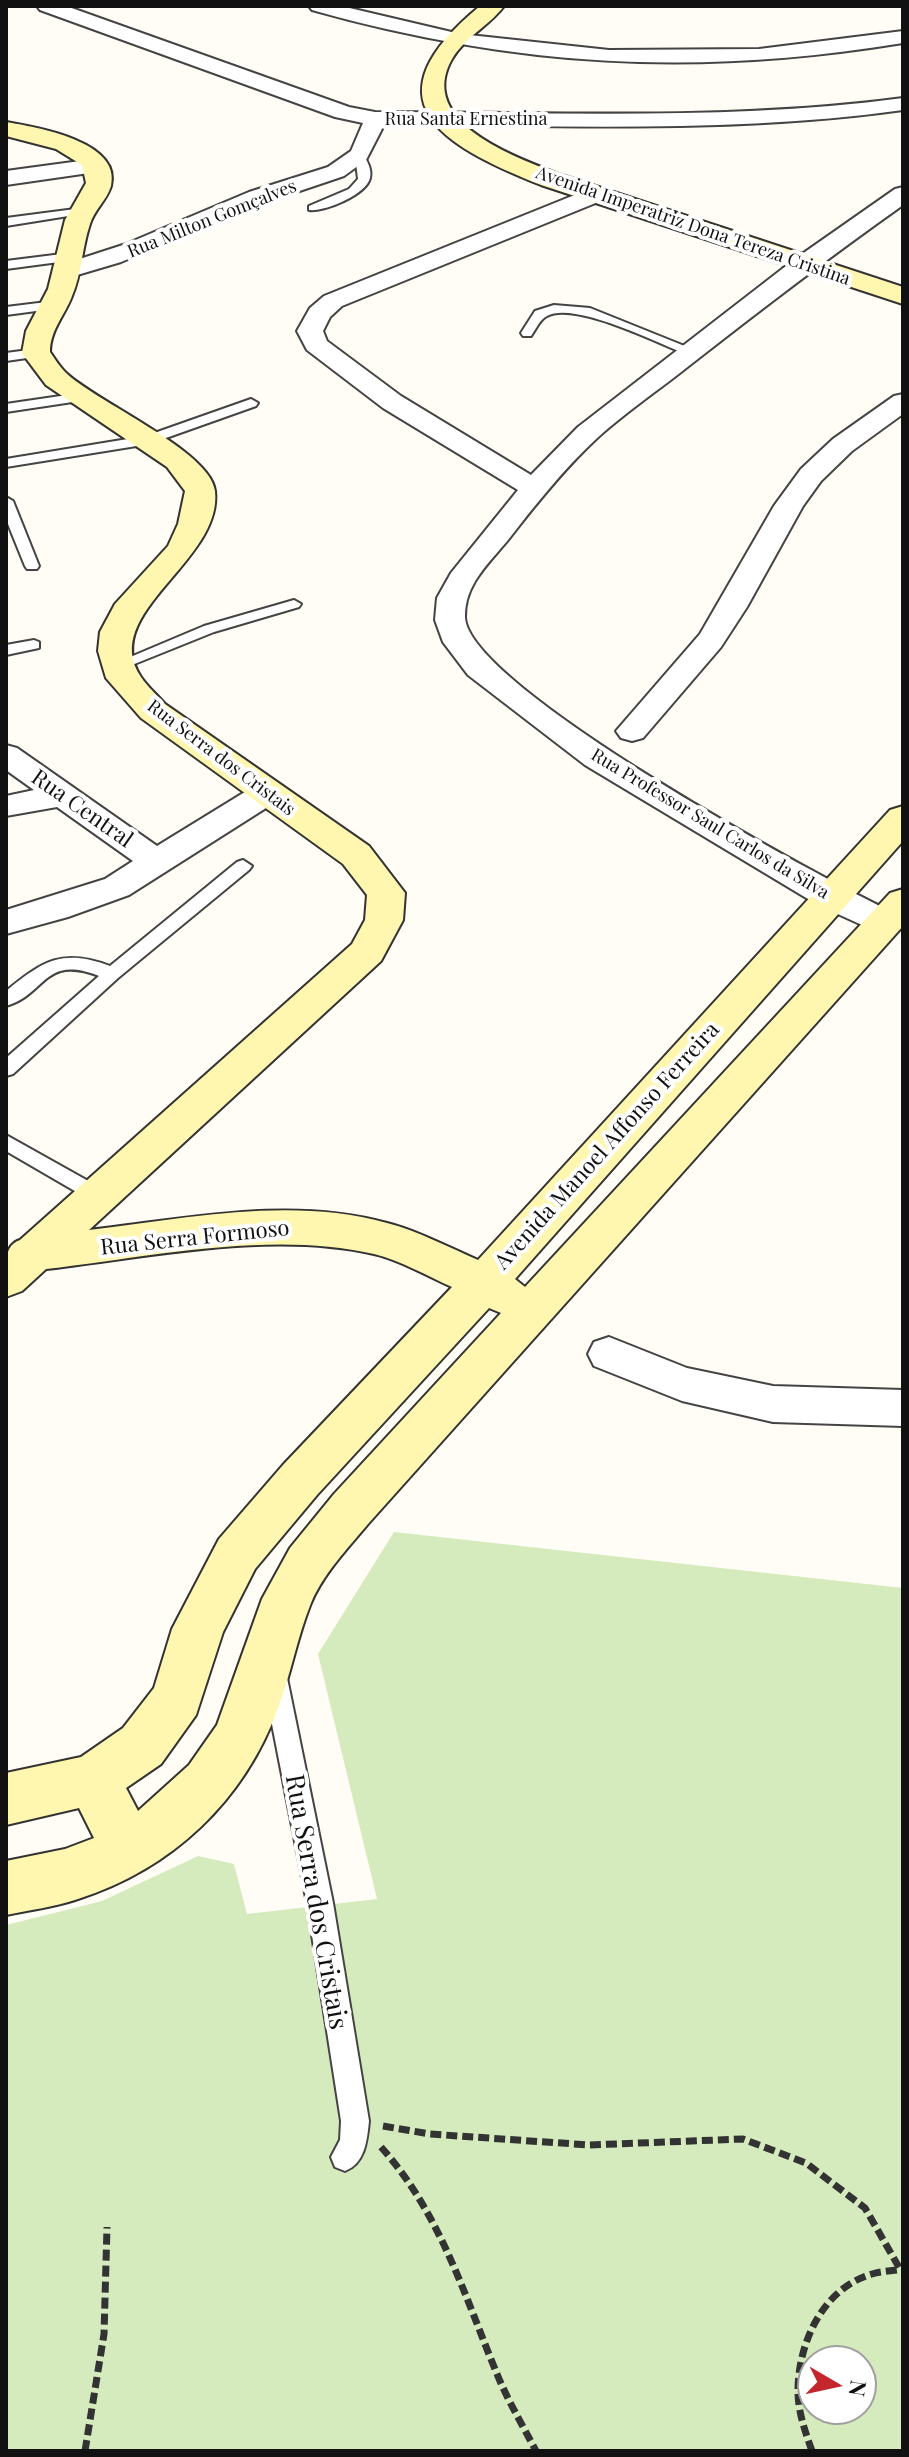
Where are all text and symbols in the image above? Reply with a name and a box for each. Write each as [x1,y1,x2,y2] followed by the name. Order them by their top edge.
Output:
[384,108,548,130] street label: Rua Santa Ernestina
[533,162,853,290] street label: Avenida Imperatriz Dona Tereza Cristina
[124,175,300,263] street label: Rua Milton Gomçalves
[143,695,299,821] street label: Rua Serra dos Cristais
[587,744,833,904] street label: Rua Professor Saul Carlos da Silva
[26,764,138,854] street label: Rua Central
[489,1017,725,1275] street label: Avenida Manoel Affonso Ferreira
[99,1215,291,1261] street label: Rua Serra Formoso
[278,1772,354,2032] street label: Rua Serra dos Cristais
[797,2345,877,2425] north arrow
[843,2378,875,2399] text: N

